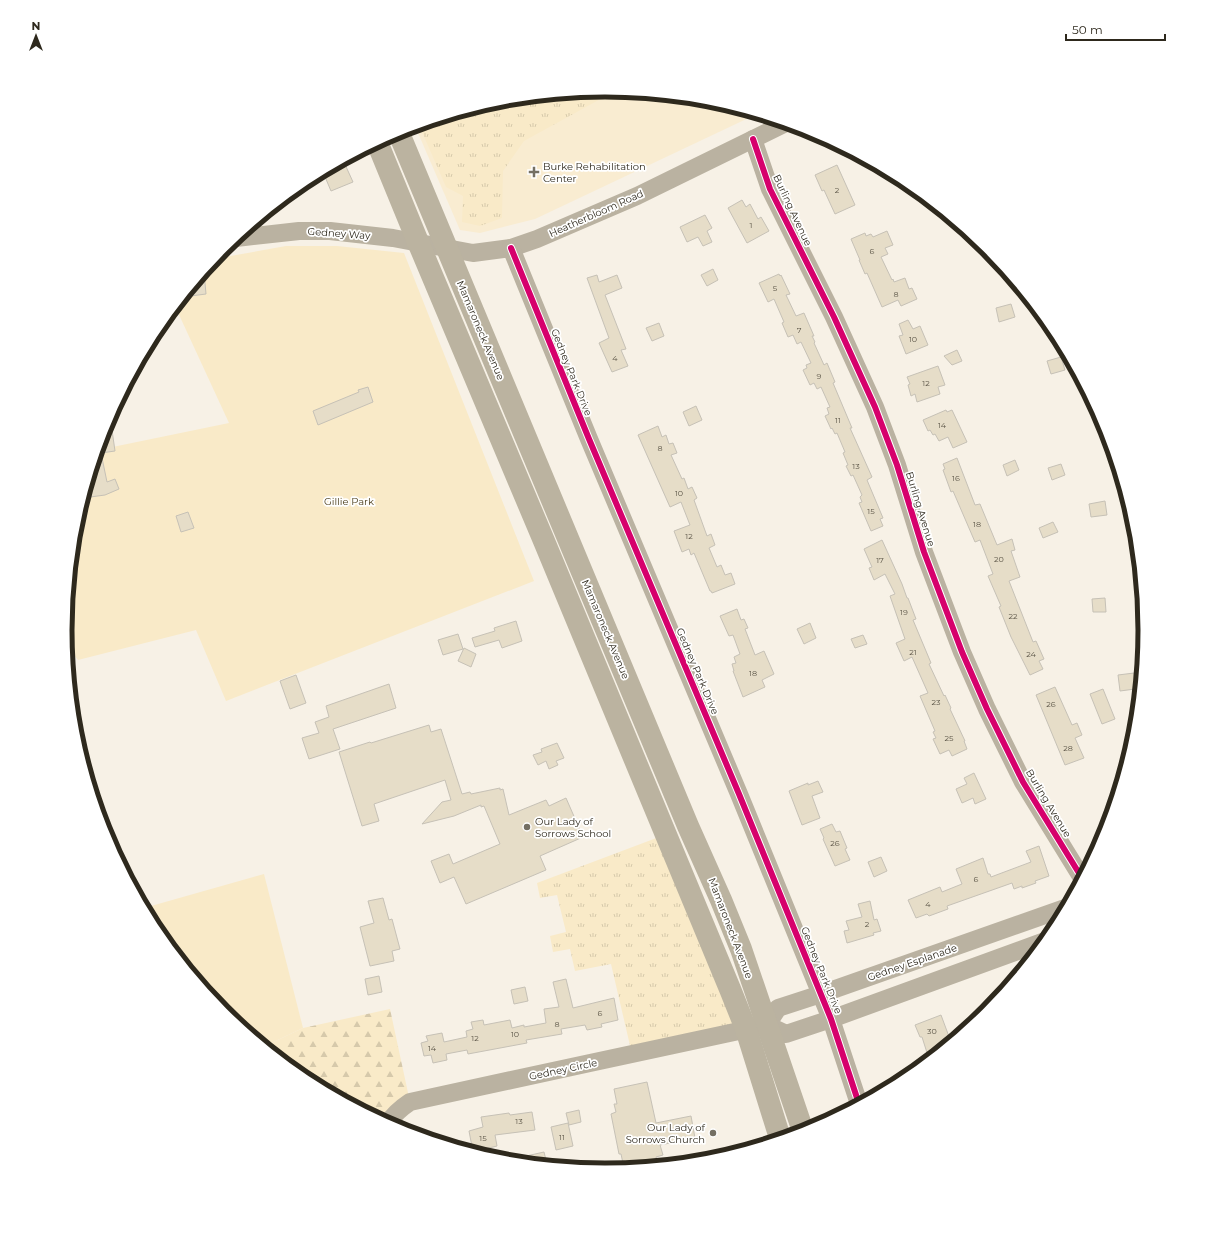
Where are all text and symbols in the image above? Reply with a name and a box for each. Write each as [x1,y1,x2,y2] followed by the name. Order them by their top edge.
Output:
[16,16,56,56] north arrow
[1066,16,1165,42] scale bar
[32,19,40,33] text: N
[1072,22,1103,37] text: 50 m
[543,160,646,185] place label: Burke Rehabilitation Center
[528,166,540,178] marker: Burke Rehabilitation Center
[770,172,815,248] street label: Burling Avenue
[835,185,840,195] house number: 2
[547,187,645,240] street label: Heatherbloom Road
[750,220,752,230] house number: 1
[307,225,371,242] street label: Gedney Way
[870,246,875,256] house number: 6
[454,278,507,382] street label: Mamaroneck Avenue
[773,283,778,293] house number: 5
[893,289,899,299] house number: 8
[797,325,802,335] house number: 7
[548,327,595,418] street label: Gedney Park Drive
[909,334,917,344] house number: 10
[612,353,618,363] house number: 4
[817,371,822,381] house number: 9
[922,378,930,388] house number: 12
[835,415,841,425] house number: 11
[938,420,947,430] house number: 14
[657,443,663,453] house number: 8
[852,461,860,471] house number: 13
[903,470,938,548] street label: Burling Avenue
[952,473,960,483] house number: 16
[675,488,683,498] house number: 10
[324,495,374,508] park label: Gillie Park
[867,506,875,516] house number: 15
[973,519,981,529] house number: 18
[685,531,693,541] house number: 12
[994,554,1004,564] house number: 20
[876,555,884,565] house number: 17
[579,577,632,681] street label: Mamaroneck Avenue
[900,607,908,617] house number: 19
[1008,611,1018,621] house number: 22
[673,626,722,717] street label: Gedney Park Drive
[909,647,917,657] house number: 21
[1026,649,1037,659] house number: 24
[749,668,757,678] house number: 18
[931,697,941,707] house number: 23
[1046,699,1056,709] house number: 26
[944,733,954,743] house number: 25
[1063,743,1073,753] house number: 28
[1023,767,1074,840] street label: Burling Avenue
[535,815,611,840] place label: Our Lady of Sorrows School
[522,822,532,832] marker: Our Lady of Sorrows School
[830,838,840,848] house number: 26
[974,874,979,884] house number: 6
[705,876,756,980] street label: Mamaroneck Avenue
[925,899,931,909] house number: 4
[865,919,870,929] house number: 2
[798,925,845,1016] street label: Gedney Park Drive
[866,941,959,984] street label: Gedney Esplanade
[598,1008,603,1018] house number: 6
[554,1019,560,1029] house number: 8
[927,1026,937,1036] house number: 30
[511,1029,519,1039] house number: 10
[471,1033,479,1043] house number: 12
[428,1043,437,1053] house number: 14
[528,1056,598,1083] street label: Gedney Circle
[515,1116,523,1126] house number: 13
[626,1121,706,1146] place label: Our Lady of Sorrows Church
[708,1128,718,1138] marker: Our Lady of Sorrows Church
[559,1132,565,1142] house number: 11
[479,1133,487,1143] house number: 15

